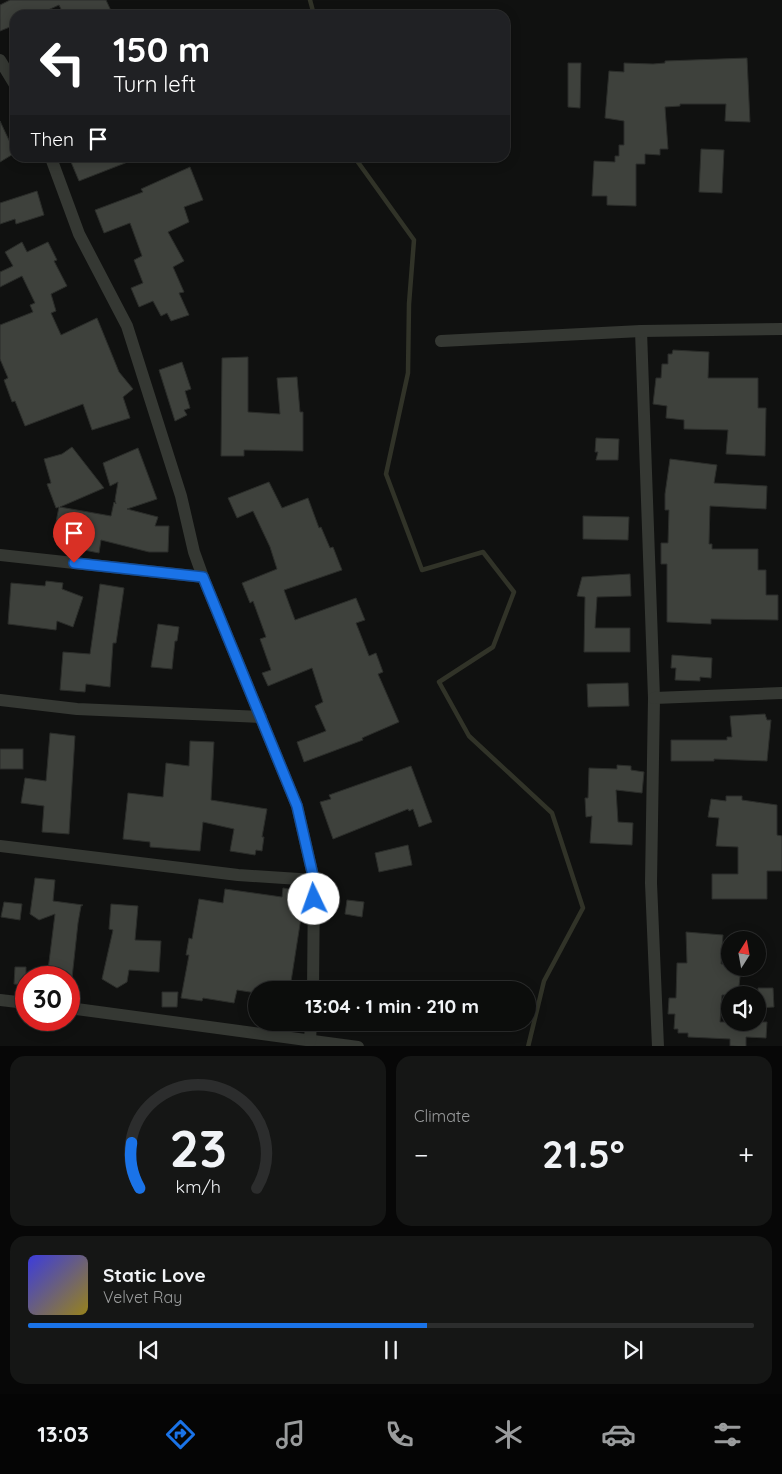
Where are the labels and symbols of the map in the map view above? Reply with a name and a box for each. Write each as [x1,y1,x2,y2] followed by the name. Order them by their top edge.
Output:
[53,512,95,563] pin
[287,872,339,924] position arrow
[721,931,766,976] north arrow
[15,966,80,1031] speed limit sign: 30

